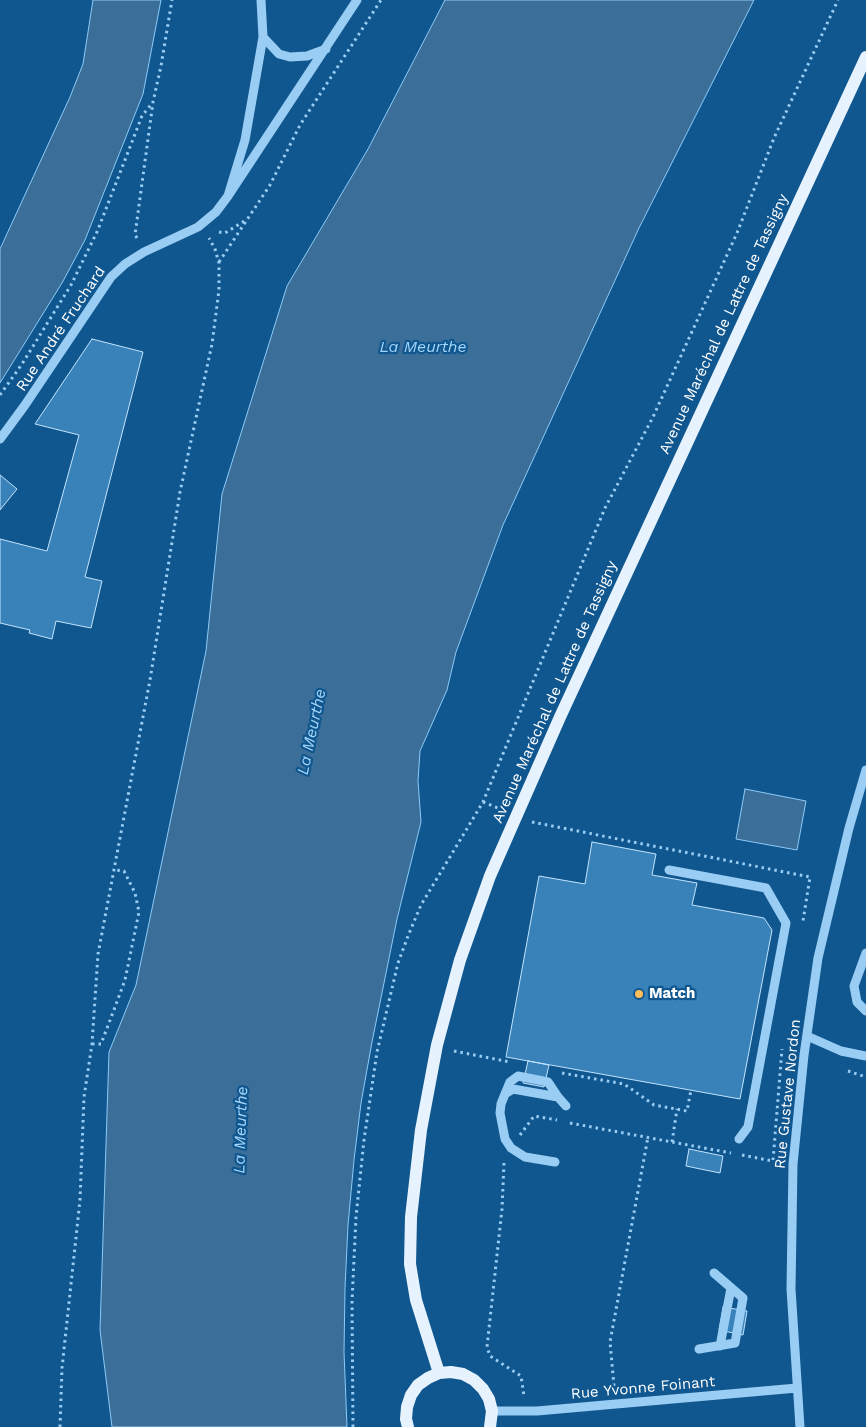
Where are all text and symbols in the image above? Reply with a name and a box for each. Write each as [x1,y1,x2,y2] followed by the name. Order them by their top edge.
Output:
[656,191,792,457] street label: Avenue Maréchal de Lattre de Tassigny
[13,263,109,395] street label: Rue André Fruchard
[379,337,467,357] water label: La Meurthe
[489,558,621,826] street label: Avenue Maréchal de Lattre de Tassigny
[294,687,330,777] water label: La Meurthe
[649,985,695,1003] place label: Match
[633,988,645,1000] marker: Match
[771,1018,805,1170] street label: Rue Gustave Nordon
[230,1086,252,1174] water label: La Meurthe
[570,1373,716,1403] street label: Rue Yvonne Foinant

